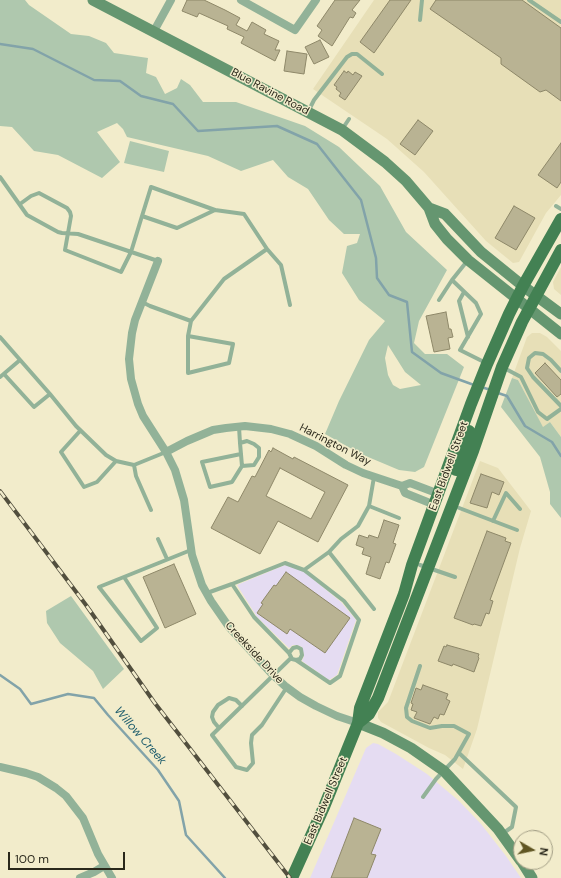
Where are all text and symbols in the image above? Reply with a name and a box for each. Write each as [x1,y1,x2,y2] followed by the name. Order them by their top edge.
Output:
[229,66,311,118] street label: Blue Ravine Road
[427,419,471,513] street label: East Bidwell Street
[297,421,373,469] street label: Harrington Way
[222,619,286,687] street label: Creekside Drive
[111,704,169,768] water label: Willow Creek
[301,755,351,847] street label: East Bidwell Street
[513,830,553,870] north arrow
[10,844,127,870] scale bar
[536,847,551,857] text: N
[15,851,49,867] text: 100 m

